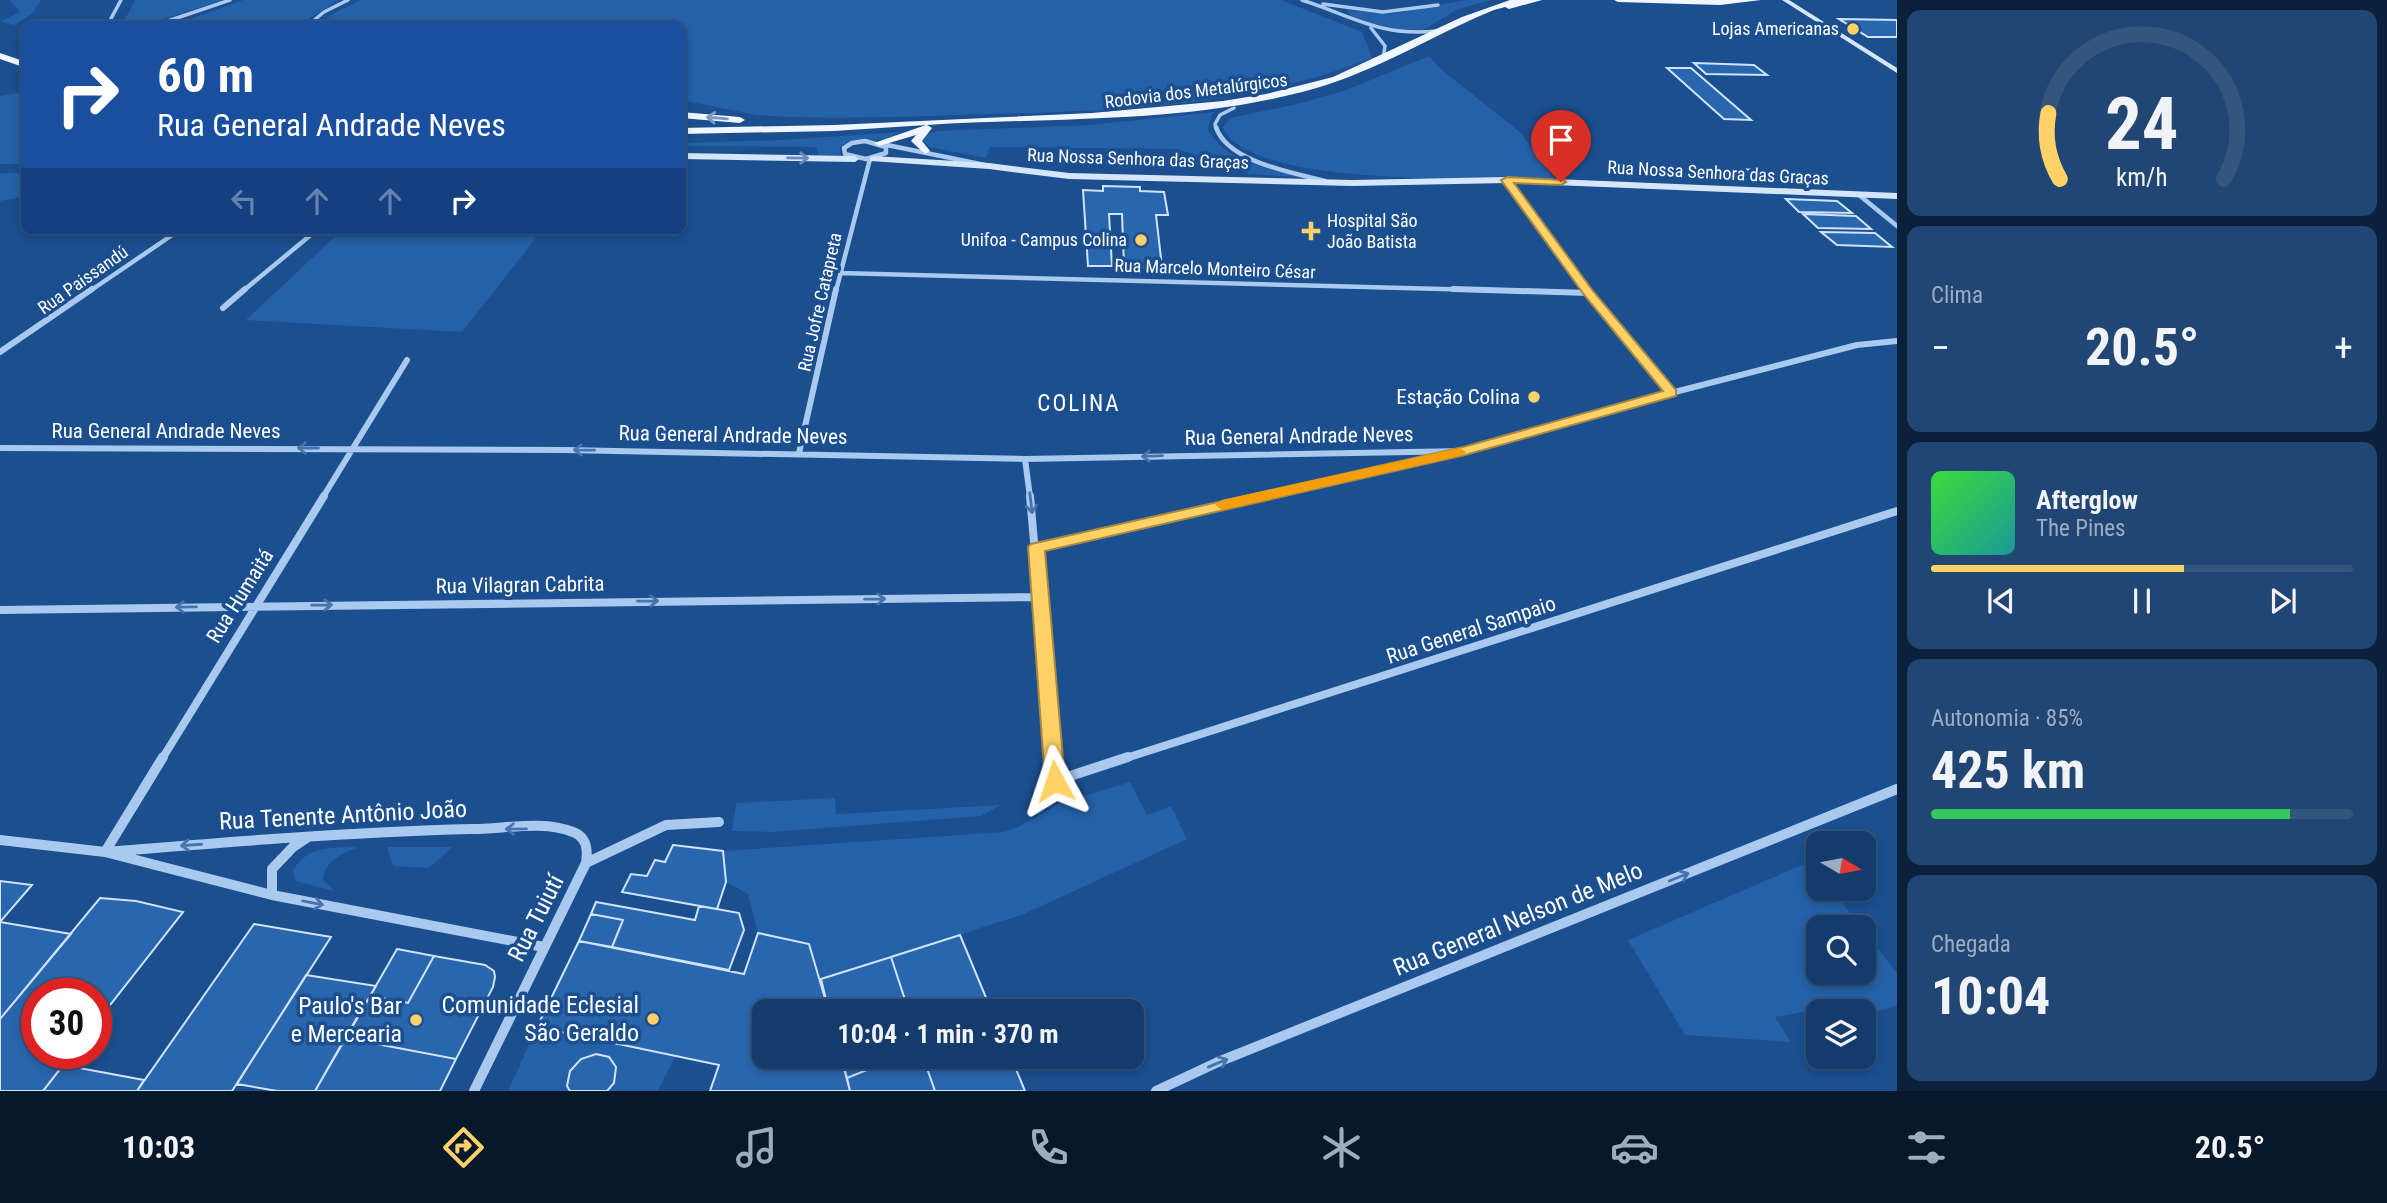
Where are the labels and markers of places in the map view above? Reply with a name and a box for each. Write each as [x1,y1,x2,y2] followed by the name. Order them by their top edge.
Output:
[1712,18,1839,39] place label: Lojas Americanas
[1845,21,1861,37] marker: Lojas Americanas
[1531,110,1591,182] pin
[1327,210,1418,252] place label: Hospital São João Batista
[1301,221,1321,241] marker: Hospital São João Batista
[961,229,1127,250] place label: Unifoa - Campus Colina
[1133,232,1149,248] marker: Unifoa - Campus Colina
[1396,385,1520,409] place label: Estação Colina
[1526,389,1542,405] marker: Estação Colina
[441,991,639,1047] place label: Comunidade Eclesial São Geraldo
[291,992,402,1048] place label: Paulo's Bar e Mercearia
[645,1011,661,1027] marker: Comunidade Eclesial São Geraldo
[408,1012,424,1028] marker: Paulo's Bar e Mercearia

